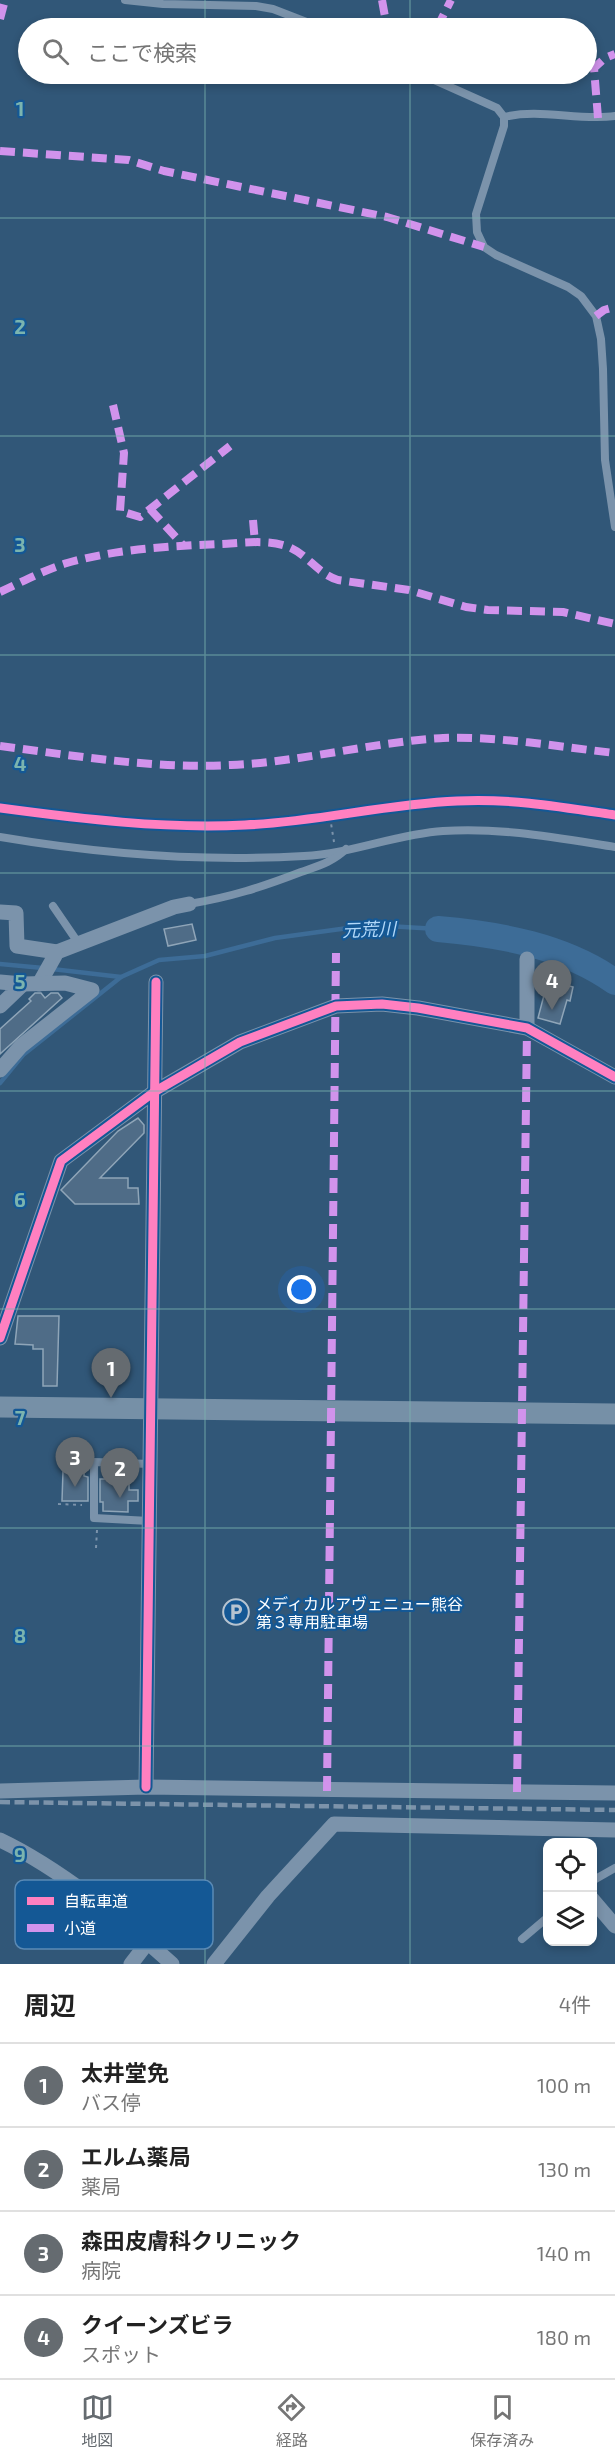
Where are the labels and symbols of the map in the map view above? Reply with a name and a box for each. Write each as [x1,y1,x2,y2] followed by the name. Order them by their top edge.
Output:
[16,96,24,120] text: 1
[14,314,26,338] text: 2
[14,532,26,556] text: 3
[14,751,27,775] text: 4
[342,917,398,941] water label: 元荒川
[532,960,572,1010] pin: 4
[14,969,26,993] text: 5
[14,1187,26,1211] text: 6
[287,1275,316,1304] your location
[92,1348,130,1398] pin: 1
[15,1405,26,1429] text: 7
[56,1438,94,1487] pin: 3
[100,1448,140,1498] pin: 2
[256,1594,463,1631] place label: メディカルアヴェニュー熊谷 第３専用駐車場
[221,1597,251,1627] parking icon: メディカルアヴェニュー熊谷 第３専用駐車場
[14,1623,26,1647] text: 8
[14,1842,26,1866] text: 9
[15,1880,213,1949] legend
[64,1891,128,1910] text: 自転車道
[64,1918,96,1937] text: 小道

